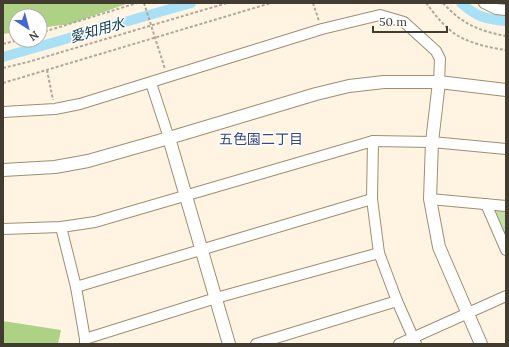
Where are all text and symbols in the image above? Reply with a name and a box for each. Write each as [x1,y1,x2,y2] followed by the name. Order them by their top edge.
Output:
[8,8,48,48] north arrow
[373,8,447,34] scale bar
[68,13,128,46] water label: 愛知用水
[379,14,407,29] text: 50 m
[26,28,41,45] text: N
[219,130,303,148] district label: 五色園二丁目

